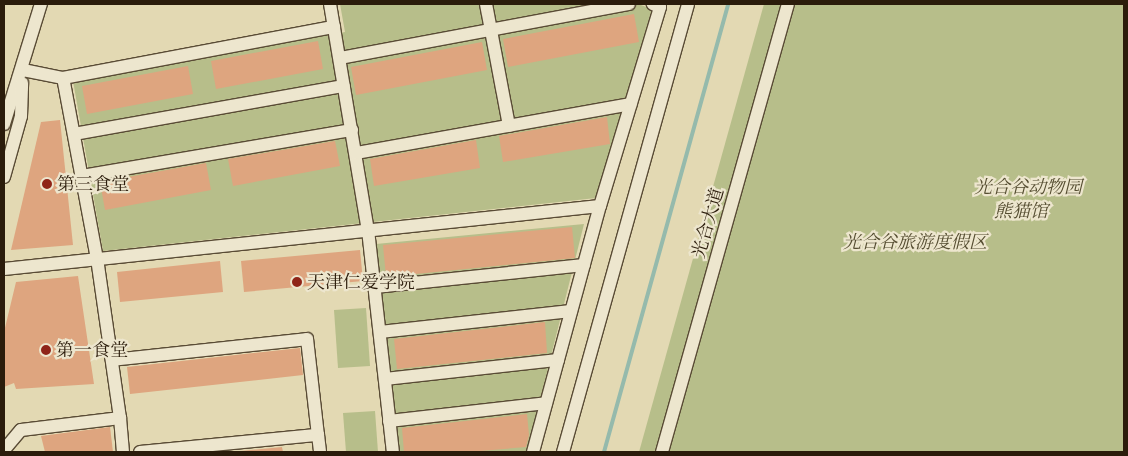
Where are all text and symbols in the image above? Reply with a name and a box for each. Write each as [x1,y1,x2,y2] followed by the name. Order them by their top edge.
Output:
[57,173,129,195] place label: 第三食堂
[974,176,1082,198] park label: 光合谷动物园
[41,178,53,190] marker: 第三食堂
[688,185,728,261] street label: 光合大道
[994,200,1048,222] park label: 熊猫馆
[843,231,987,253] park label: 光合谷旅游度假区
[307,271,415,293] place label: 天津仁爱学院
[291,276,303,288] marker: 天津仁爱学院
[56,339,128,361] place label: 第一食堂
[40,344,52,356] marker: 第一食堂

